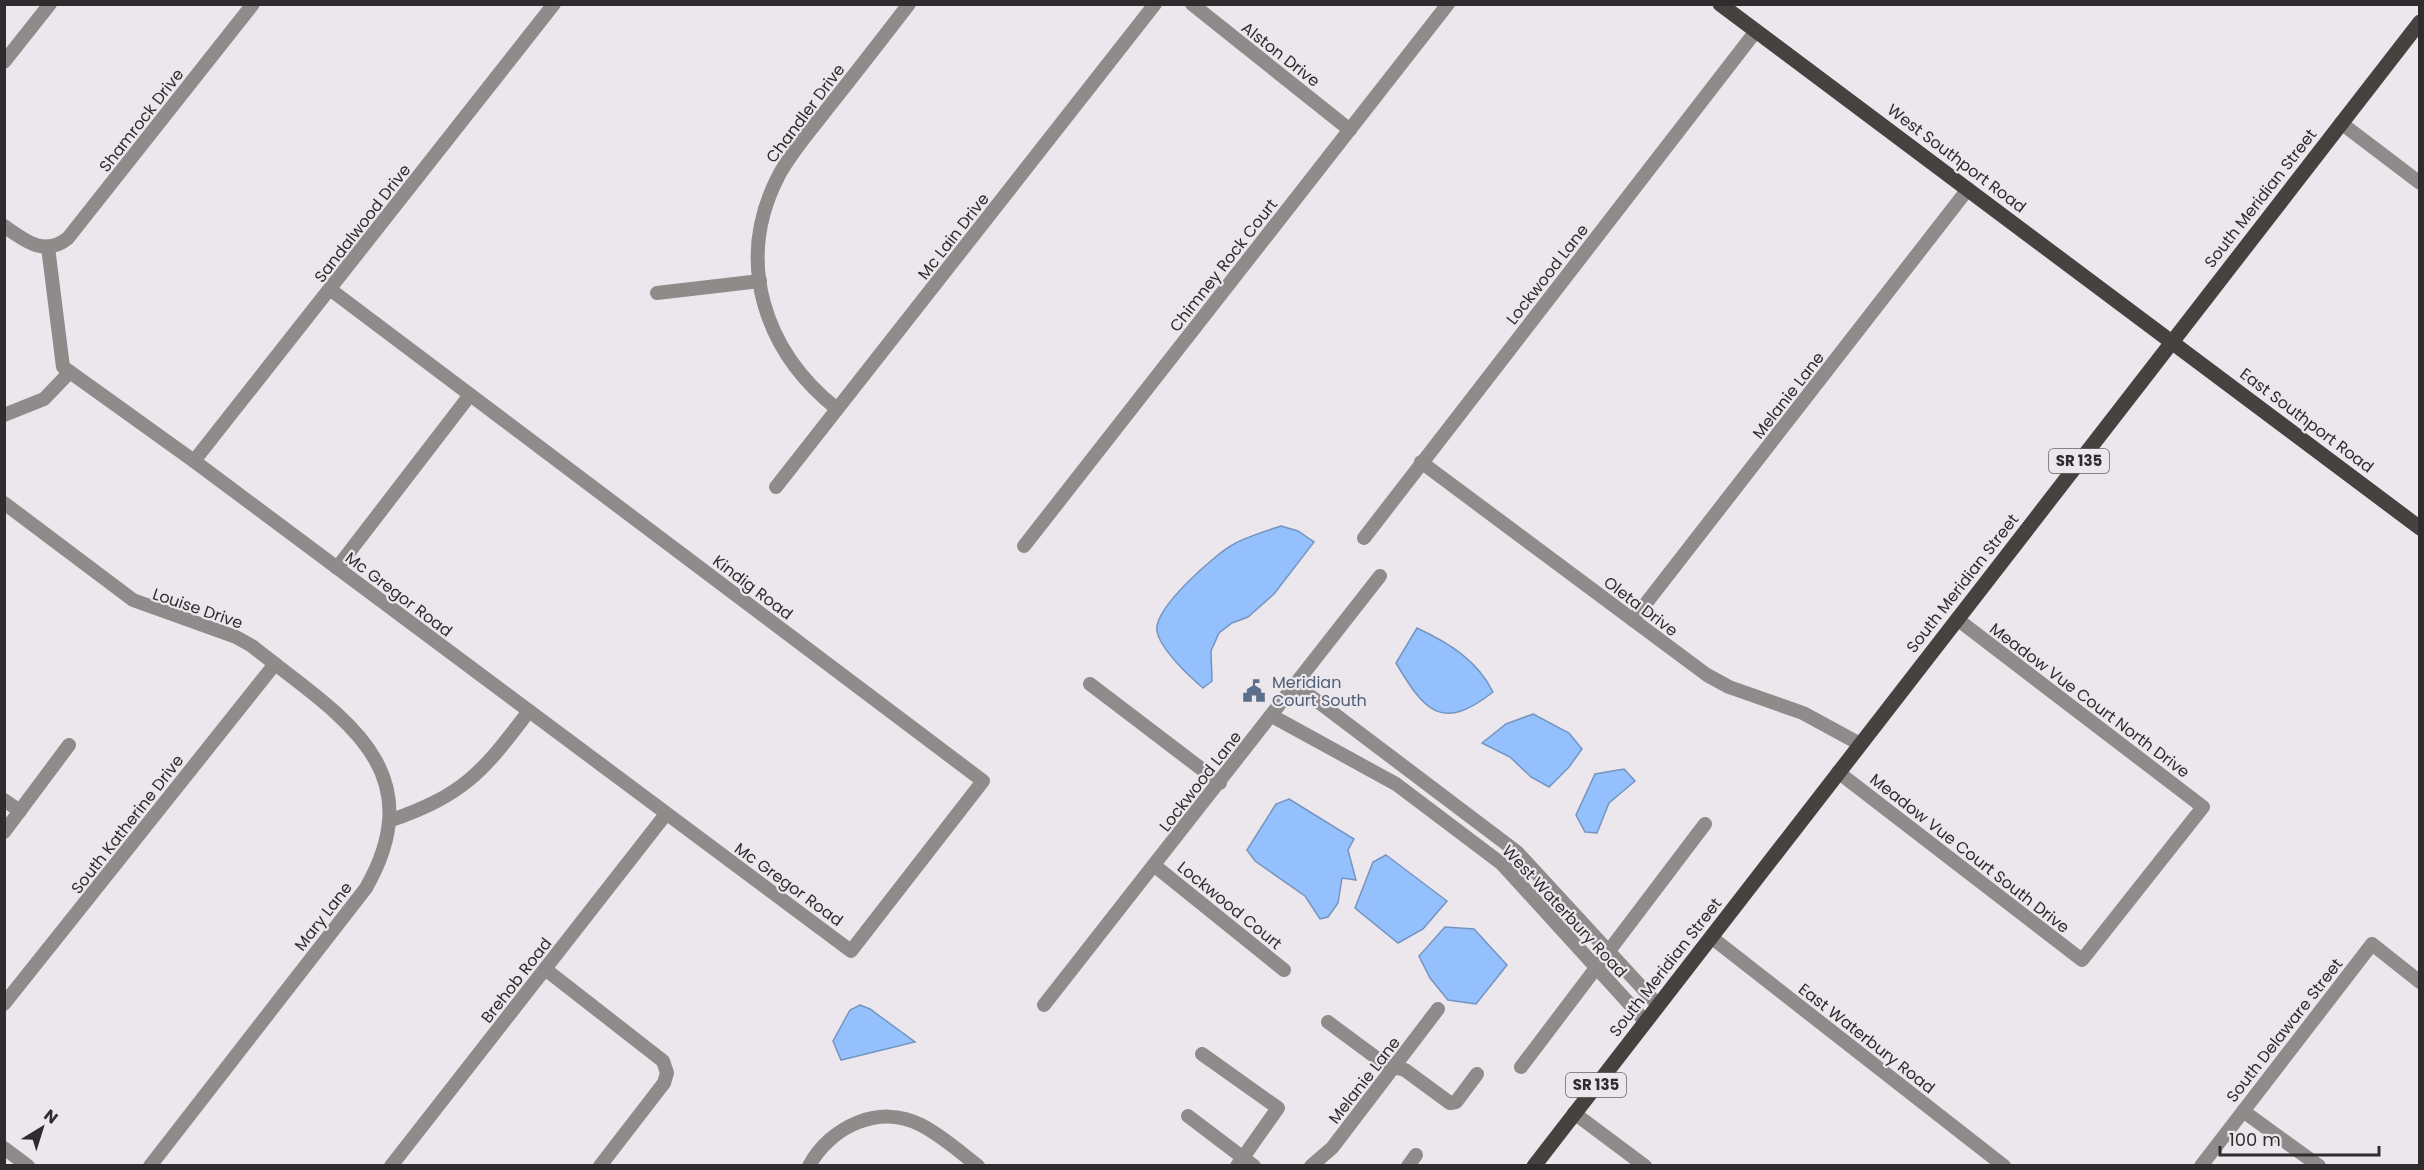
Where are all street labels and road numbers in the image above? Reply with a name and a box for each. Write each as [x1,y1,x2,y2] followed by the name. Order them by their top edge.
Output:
[1237,16,1325,92] street label: Alston Drive
[761,59,850,168] street label: Chandler Drive
[94,64,189,177] street label: Shamrock Drive
[1882,98,2031,218] street label: West Southport Road
[2199,124,2322,273] street label: South Meridian Street
[309,159,416,287] street label: Sandalwood Drive
[912,188,995,284] street label: Mc Lain Drive
[1164,194,1283,337] street label: Chimney Rock Court
[1501,219,1594,329] street label: Lockwood Lane
[1747,347,1830,444] street label: Melanie Lane
[2235,362,2378,478] street label: East Southport Road
[2049,449,2109,473] road number: SR 135
[1901,509,2024,658] street label: South Meridian Street
[340,546,457,642] street label: Mc Gregor Road
[708,550,798,625] street label: Kindig Road
[1599,571,1683,642] street label: Oleta Drive
[150,582,246,635] street label: Louise Drive
[1985,617,2195,783] street label: Meadow Vue Court North Drive
[1154,726,1247,836] street label: Lockwood Lane
[66,750,189,899] street label: South Katherine Drive
[1865,768,2074,939] street label: Meadow Vue Court South Drive
[730,837,848,932] street label: Mc Gregor Road
[1497,840,1632,983] street label: West Waterbury Road
[1173,856,1287,955] street label: Lockwood Court
[289,877,358,956] street label: Mary Lane
[1604,893,1727,1042] street label: South Meridian Street
[476,933,557,1028] street label: Brehob Road
[2221,953,2348,1107] street label: South Delaware Street
[1794,978,1940,1099] street label: East Waterbury Road
[1323,1032,1406,1129] street label: Melanie Lane
[1566,1073,1626,1097] road number: SR 135

